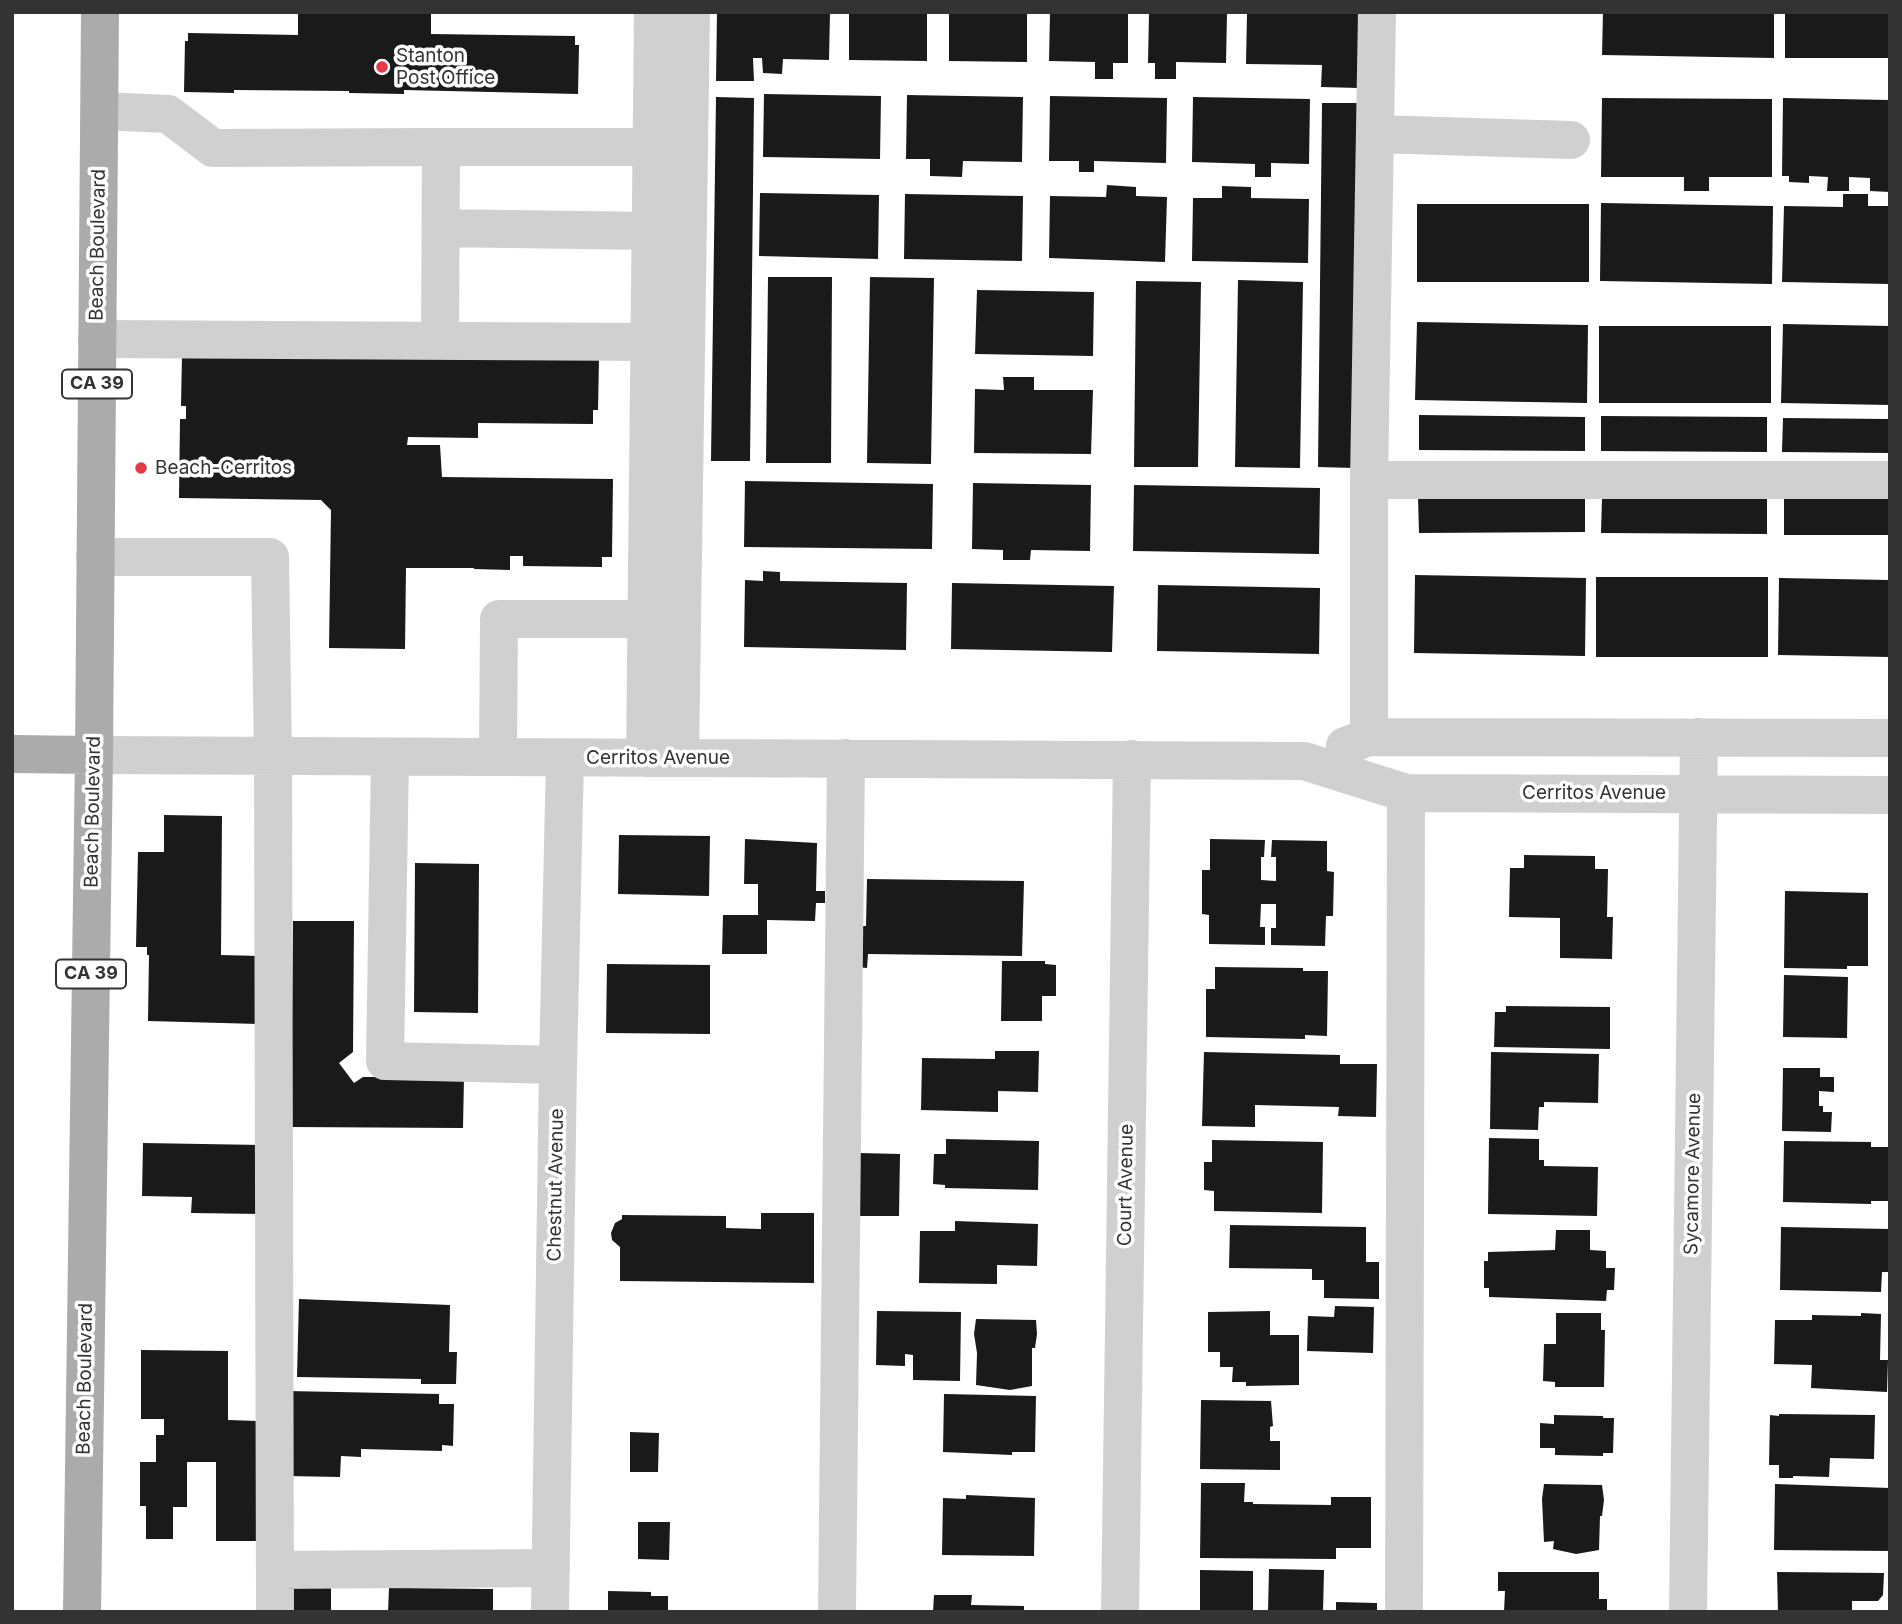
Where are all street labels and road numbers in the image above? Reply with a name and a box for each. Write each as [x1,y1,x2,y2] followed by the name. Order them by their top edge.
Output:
[85,169,111,321] street label: Beach Boulevard
[62,370,132,398] road number: CA 39
[80,736,106,888] street label: Beach Boulevard
[586,747,730,769] street label: Cerritos Avenue
[1522,782,1666,804] street label: Cerritos Avenue
[56,959,126,988] road number: CA 39
[1680,1093,1706,1255] street label: Sycamore Avenue
[543,1108,569,1262] street label: Chestnut Avenue
[1114,1124,1138,1246] street label: Court Avenue
[72,1303,98,1455] street label: Beach Boulevard

